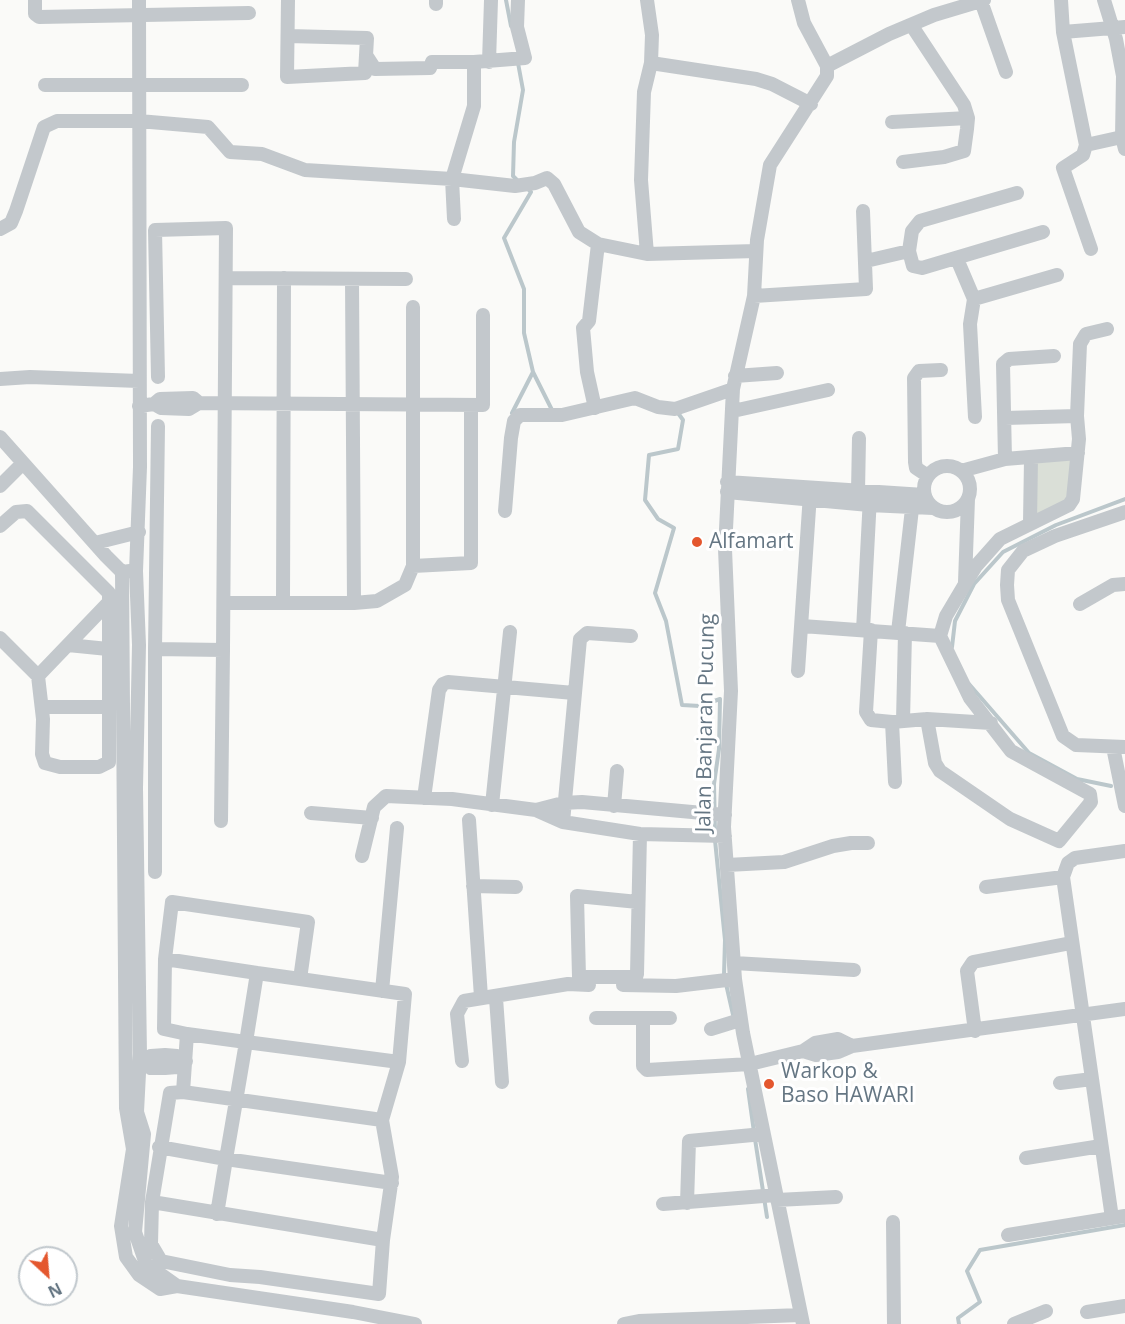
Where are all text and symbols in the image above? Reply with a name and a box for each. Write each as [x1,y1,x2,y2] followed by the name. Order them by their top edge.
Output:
[709,529,793,555] place label: Alfamart
[690,535,704,549] marker: Alfamart
[691,613,721,833] street label: Jalan Banjaran Pucung
[781,1059,915,1109] place label: Warkop & Baso HAWARI
[762,1077,776,1091] marker: Warkop & Baso HAWARI
[18,1246,78,1306] north arrow
[44,1278,66,1303] text: N

